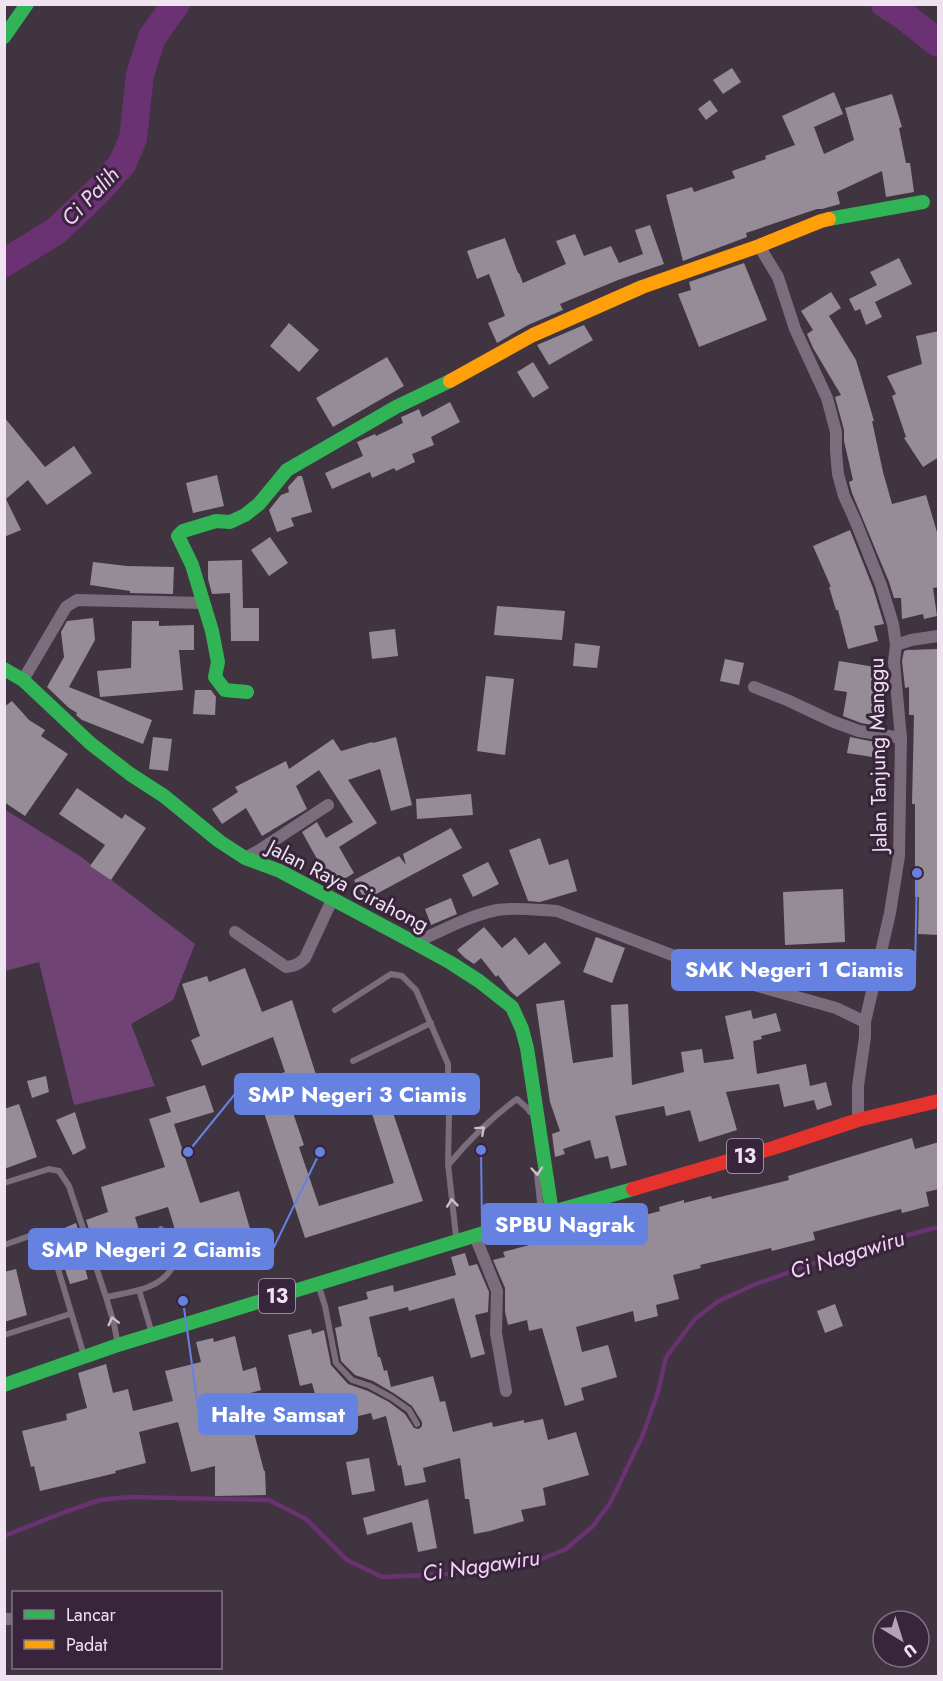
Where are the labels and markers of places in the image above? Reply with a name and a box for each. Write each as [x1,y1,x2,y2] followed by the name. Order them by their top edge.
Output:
[672,950,915,990] callout: SMK Negeri 1 Ciamis
[235,1074,479,1114] callout: SMP Negeri 3 Ciamis
[482,1204,647,1244] callout: SPBU Nagrak
[29,1229,273,1269] callout: SMP Negeri 2 Ciamis
[199,1394,357,1434] callout: Halte Samsat

